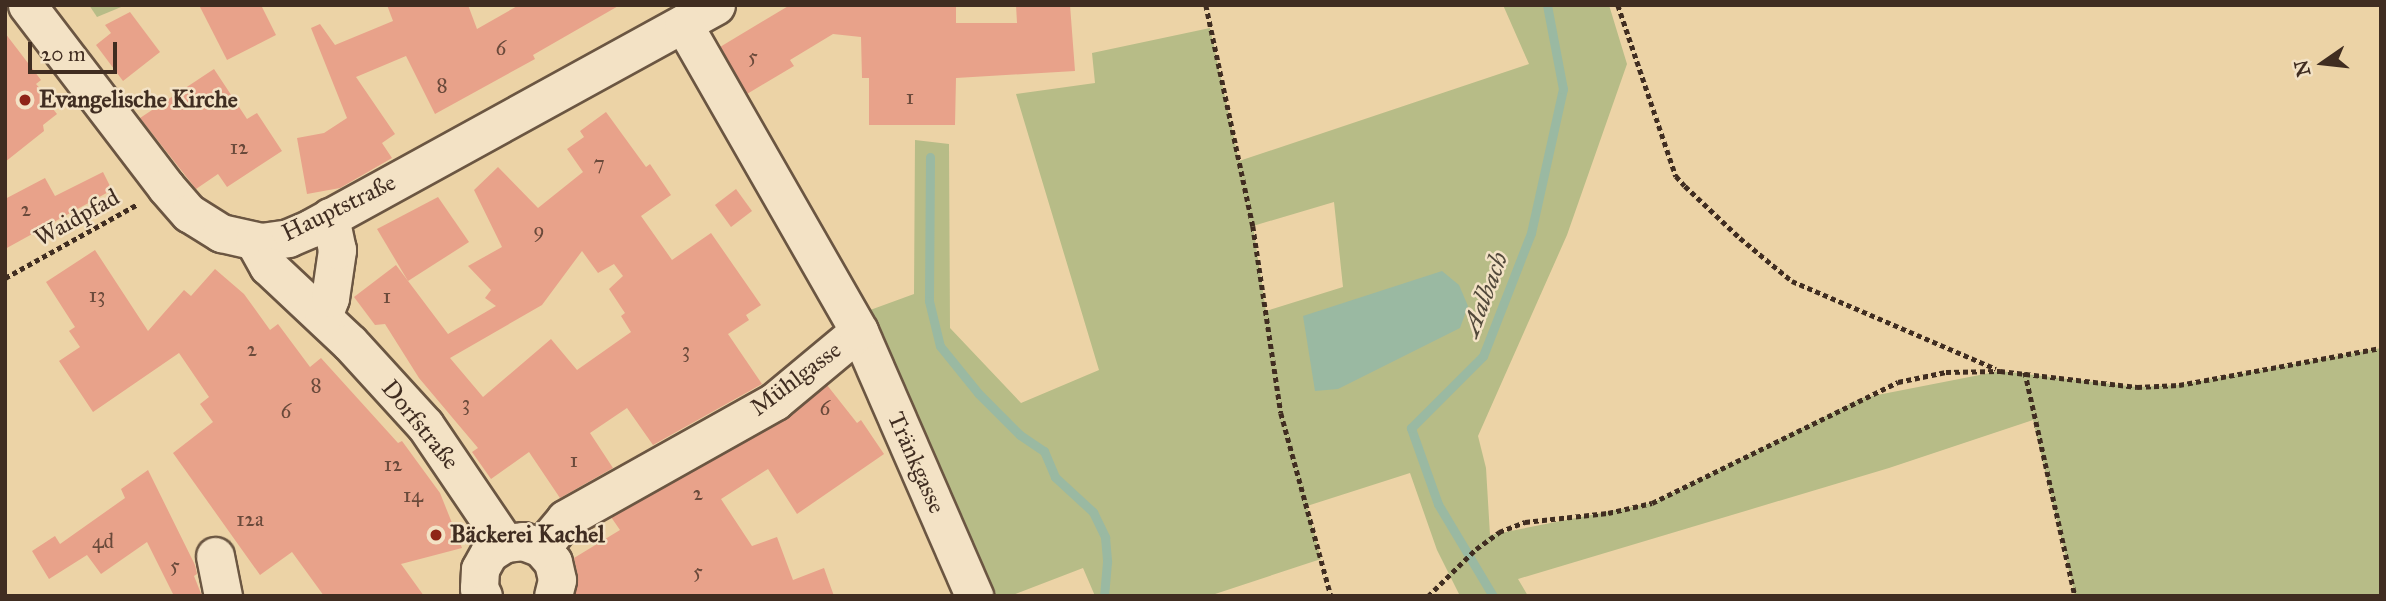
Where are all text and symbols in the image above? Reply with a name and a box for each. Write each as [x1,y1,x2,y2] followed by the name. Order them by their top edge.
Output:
[32,28,121,72] scale bar
[2288,28,2358,98] north arrow
[496,35,506,61] house number: 6
[41,41,86,67] text: 20 m
[748,43,758,69] house number: 5
[2289,58,2315,79] text: N
[436,72,448,98] house number: 8
[906,84,914,110] house number: 1
[39,86,238,114] place label: Evangelische Kirche
[17,92,33,108] marker: Evangelische Kirche
[230,134,248,160] house number: 12
[593,150,605,176] house number: 7
[277,168,401,248] street label: Hauptstraße
[30,183,124,253] street label: Waidpfad
[21,196,31,222] house number: 2
[533,217,545,243] house number: 9
[1455,248,1515,340] water label: Aalbach
[89,282,105,308] house number: 13
[383,283,391,309] house number: 1
[247,336,257,362] house number: 2
[745,336,847,422] street label: Mühlgasse
[682,337,690,363] house number: 3
[310,372,322,398] house number: 8
[375,374,465,476] street label: Dorfstraße
[462,390,470,416] house number: 3
[820,395,830,421] house number: 6
[281,398,291,424] house number: 6
[881,408,951,518] street label: Tränkgasse
[570,447,578,473] house number: 1
[384,451,402,477] house number: 12
[693,480,703,506] house number: 2
[403,482,423,508] house number: 14
[236,506,264,532] house number: 12a
[450,521,605,549] place label: Bäckerei Kachel
[428,527,444,543] marker: Bäckerei Kachel
[92,528,114,554] house number: 4d
[170,552,180,578] house number: 5
[693,558,703,584] house number: 5

